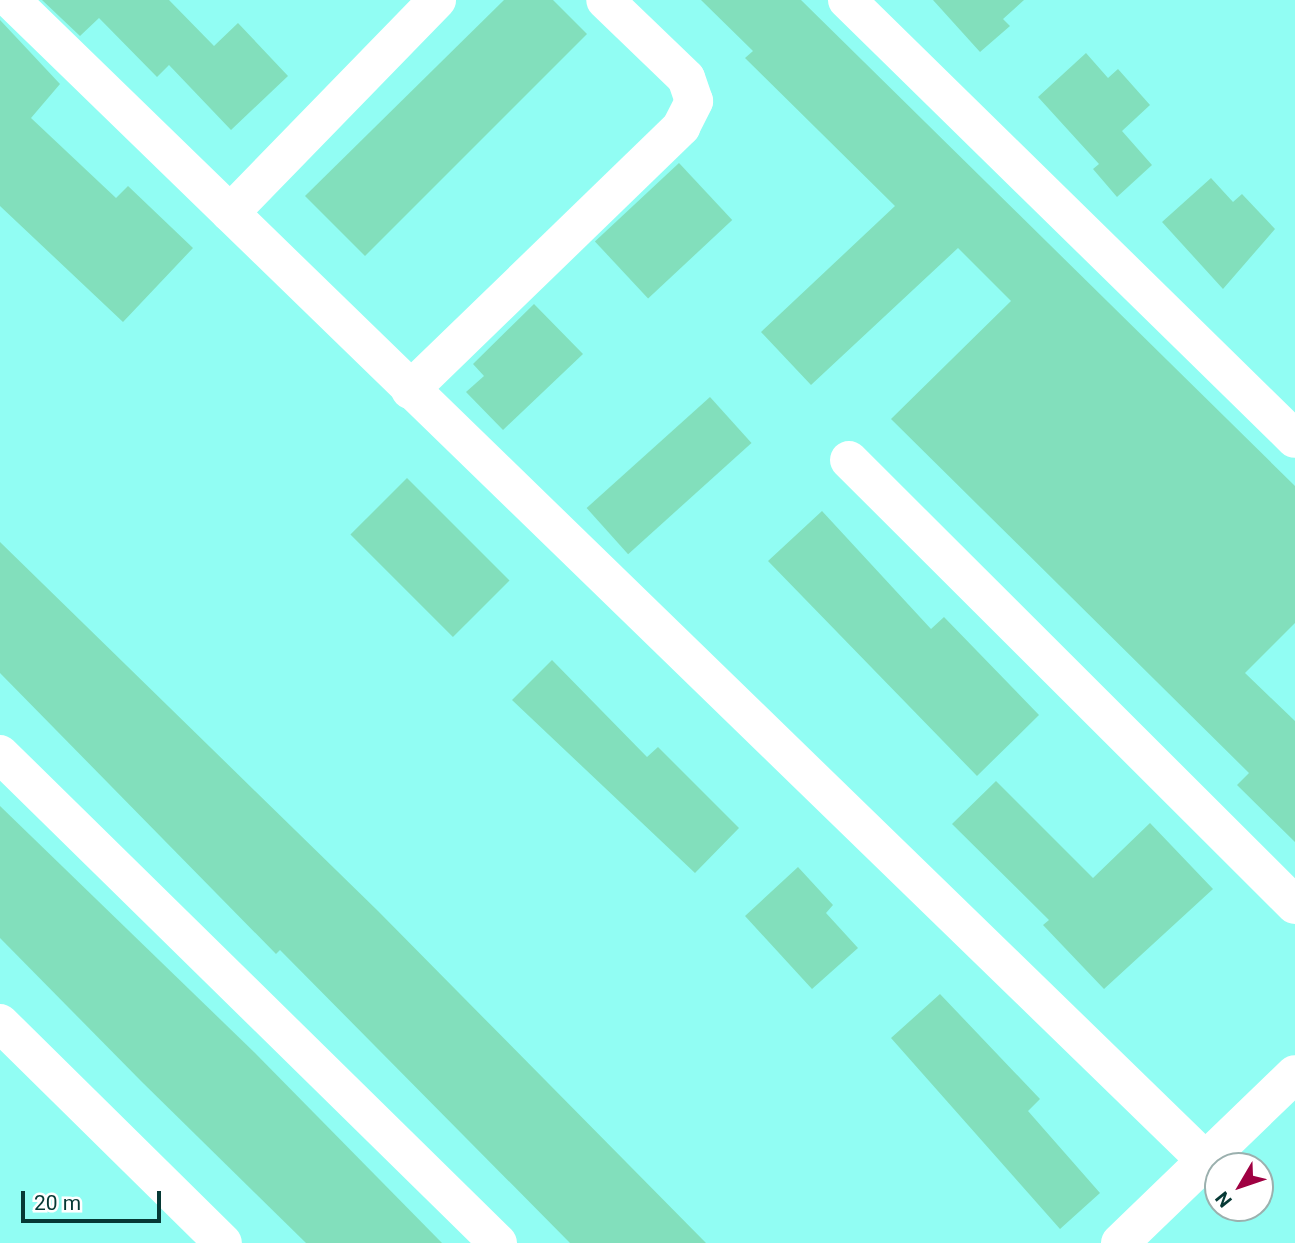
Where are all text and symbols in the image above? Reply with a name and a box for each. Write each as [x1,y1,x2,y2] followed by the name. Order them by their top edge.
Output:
[1204,1152,1274,1222] north arrow
[24,1176,164,1220] scale bar
[1211,1187,1237,1212] text: N
[34,1191,81,1215] text: 20 m

